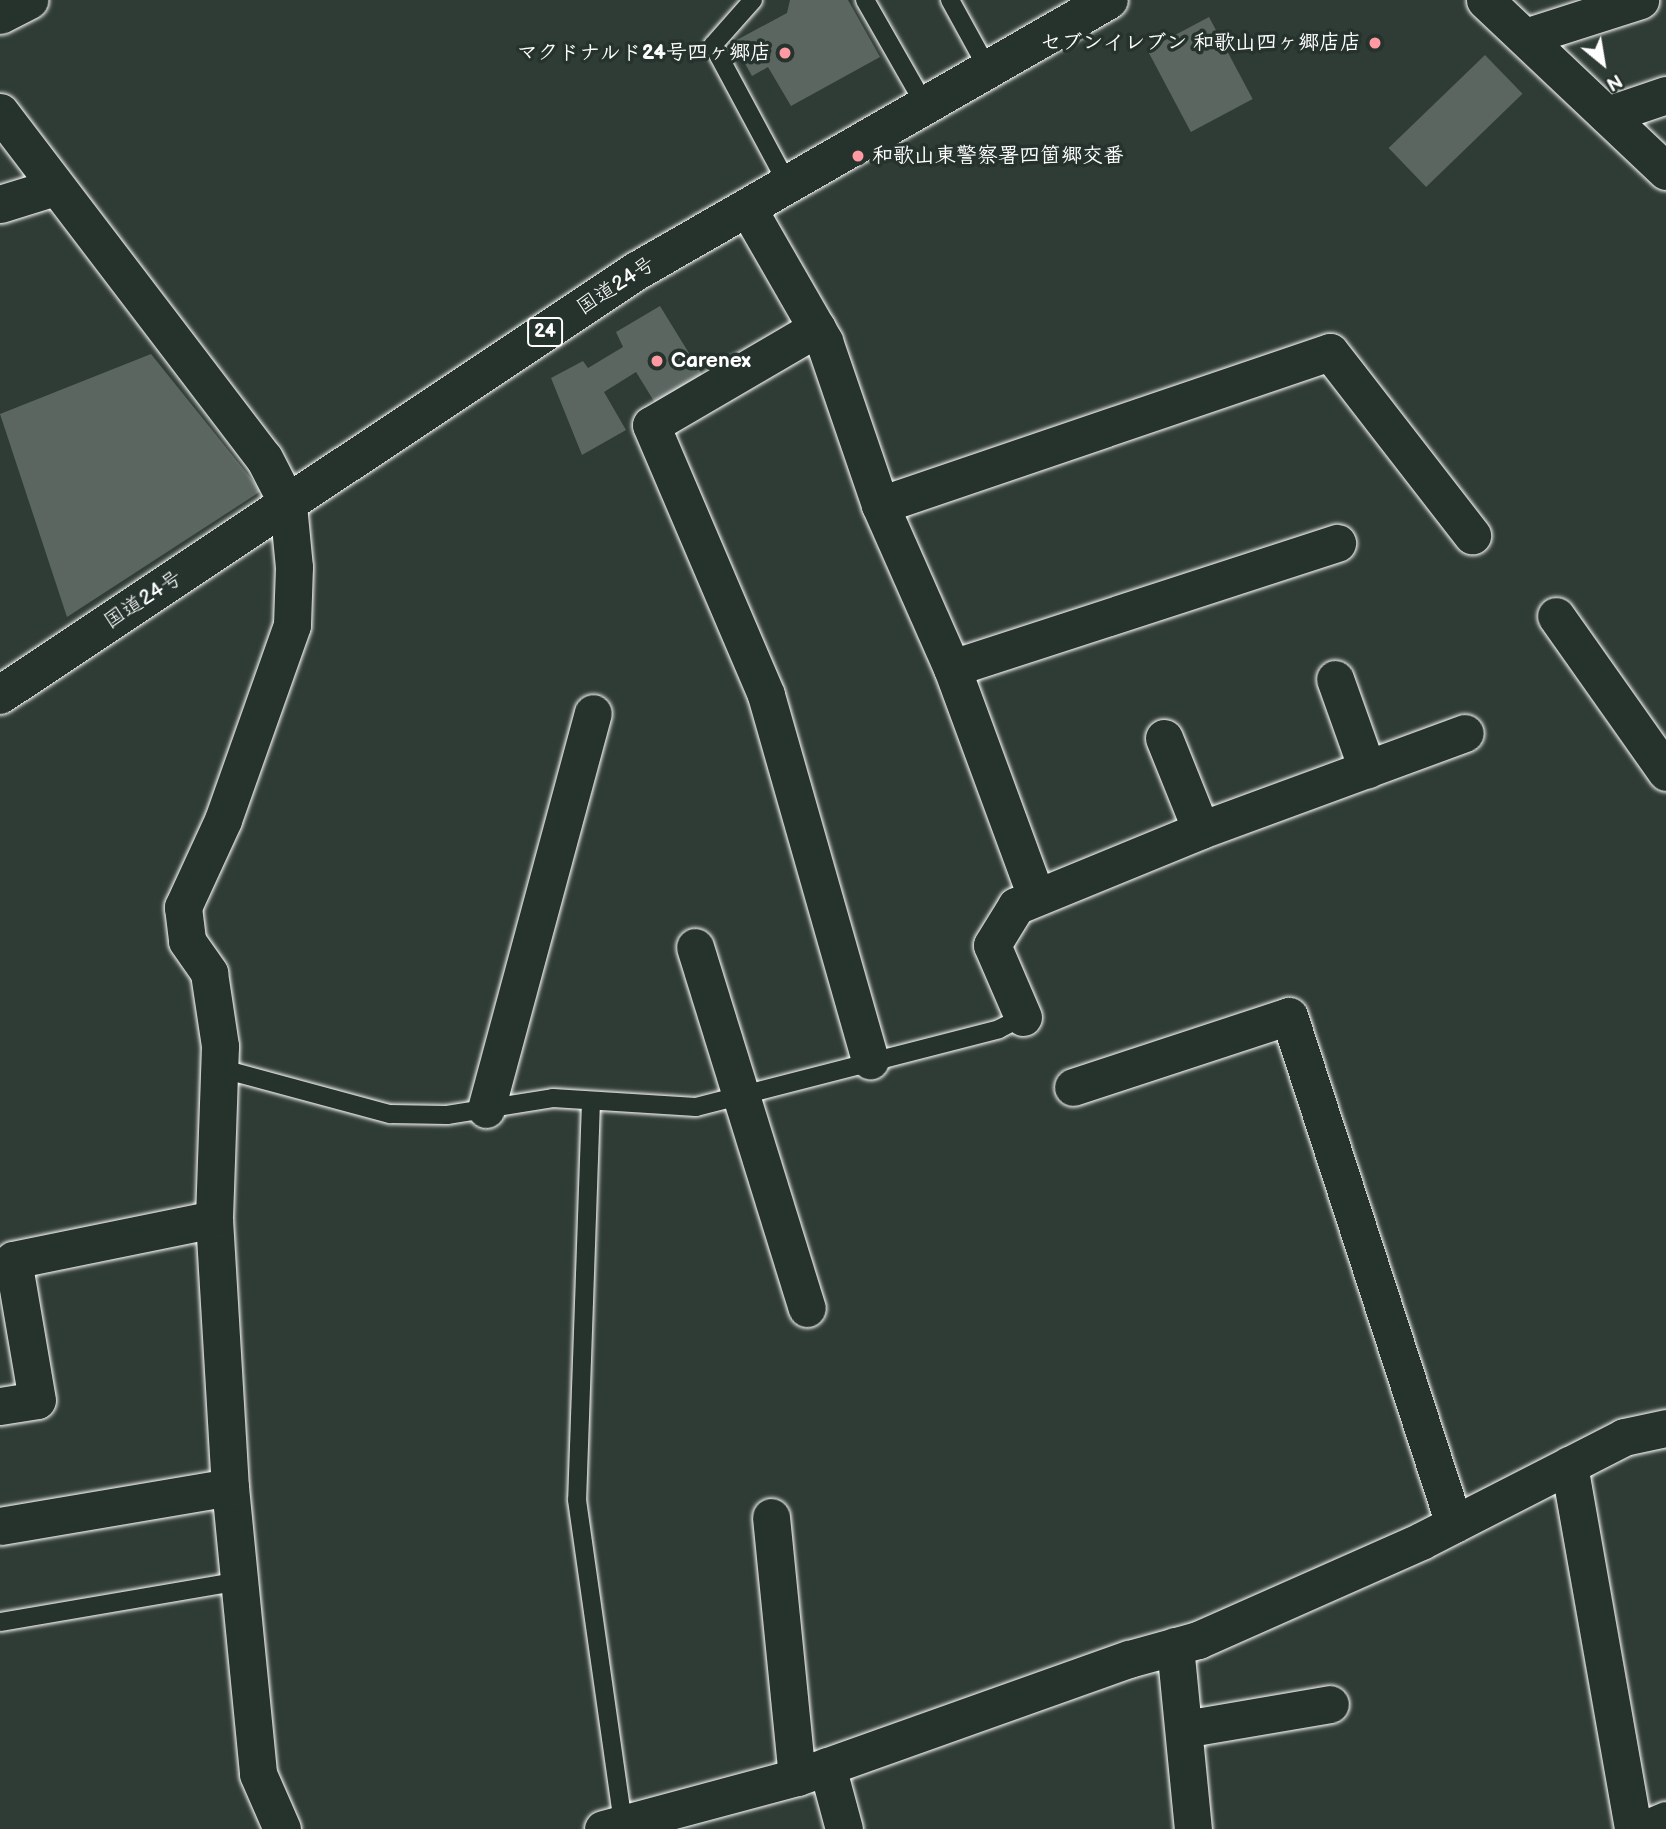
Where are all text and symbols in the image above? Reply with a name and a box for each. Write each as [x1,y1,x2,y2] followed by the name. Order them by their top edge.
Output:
[1568,28,1638,98] north arrow
[1040,30,1361,56] place label: セブンイレブン 和歌山四ヶ郷店店
[1367,35,1383,51] marker: セブンイレブン 和歌山四ヶ郷店店
[516,40,771,66] place label: マクドナルド24号四ヶ郷店
[777,45,793,61] marker: マクドナルド24号四ヶ郷店
[1602,68,1626,95] text: N
[872,143,1124,169] place label: 和歌山東警察署四箇郷交番
[850,148,866,164] marker: 和歌山東警察署四箇郷交番
[572,251,660,321] street label: 国道24号
[526,316,564,348] road number: 24
[671,348,751,374] place label: Carenex
[649,353,665,369] marker: Carenex
[99,565,187,635] street label: 国道24号

